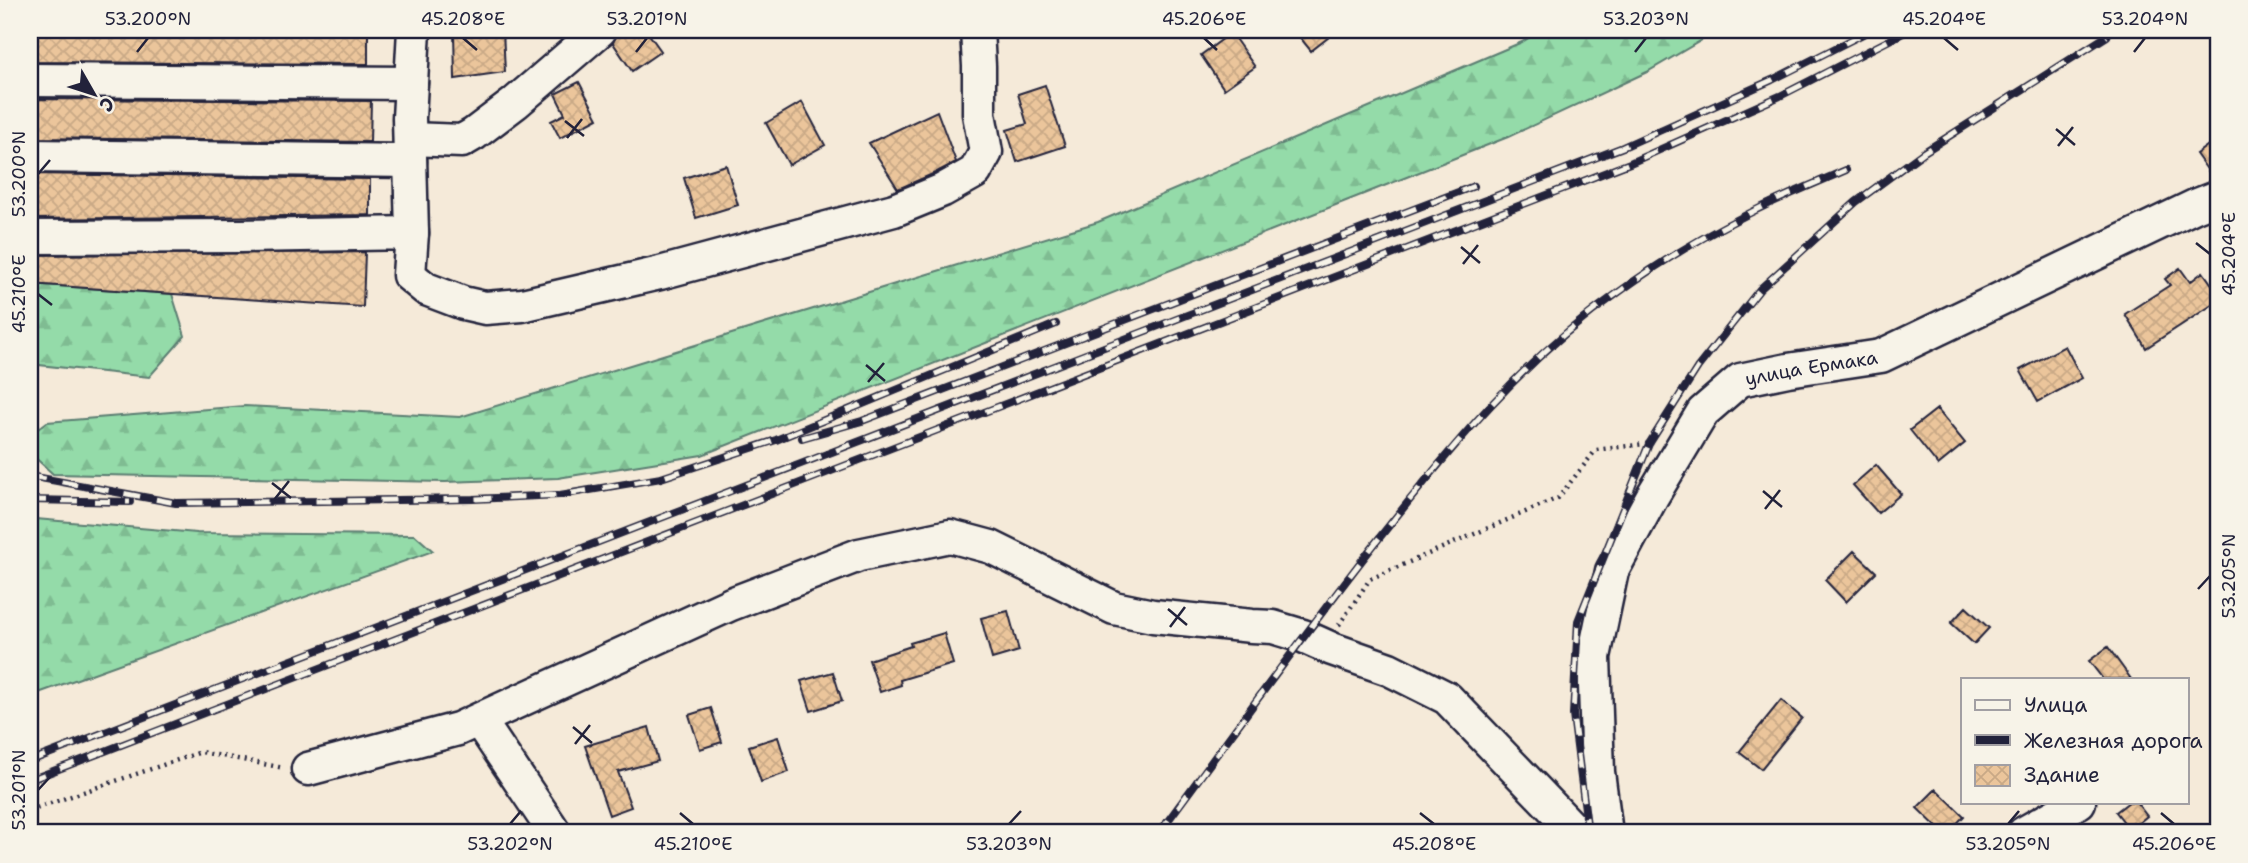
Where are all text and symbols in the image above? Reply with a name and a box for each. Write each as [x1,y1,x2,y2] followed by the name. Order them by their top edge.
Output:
[105,7,191,31] text: 53.200°N
[421,7,505,31] text: 45.208°E
[606,7,688,31] text: 53.201°N
[1162,7,1246,31] text: 45.206°E
[1603,7,1689,31] text: 53.203°N
[1902,7,1986,31] text: 45.204°E
[2102,7,2188,31] text: 53.204°N
[60,60,130,130] north arrow
[93,92,120,117] text: С
[7,131,31,217] text: 53.200°N
[2217,212,2241,296] text: 45.204°E
[7,255,31,333] text: 45.210°E
[1743,344,1879,391] street label: улица Ермака
[2217,533,2241,619] text: 53.205°N
[1961,678,2188,804] legend
[2024,691,2087,719] text: Улица
[2024,727,2203,755] text: Железная дорога
[7,749,31,831] text: 53.201°N
[2024,761,2100,789] text: Здание
[467,832,553,856] text: 53.202°N
[654,832,732,856] text: 45.210°E
[966,832,1052,856] text: 53.203°N
[1392,832,1476,856] text: 45.208°E
[1965,832,2051,856] text: 53.205°N
[2132,832,2216,856] text: 45.206°E

